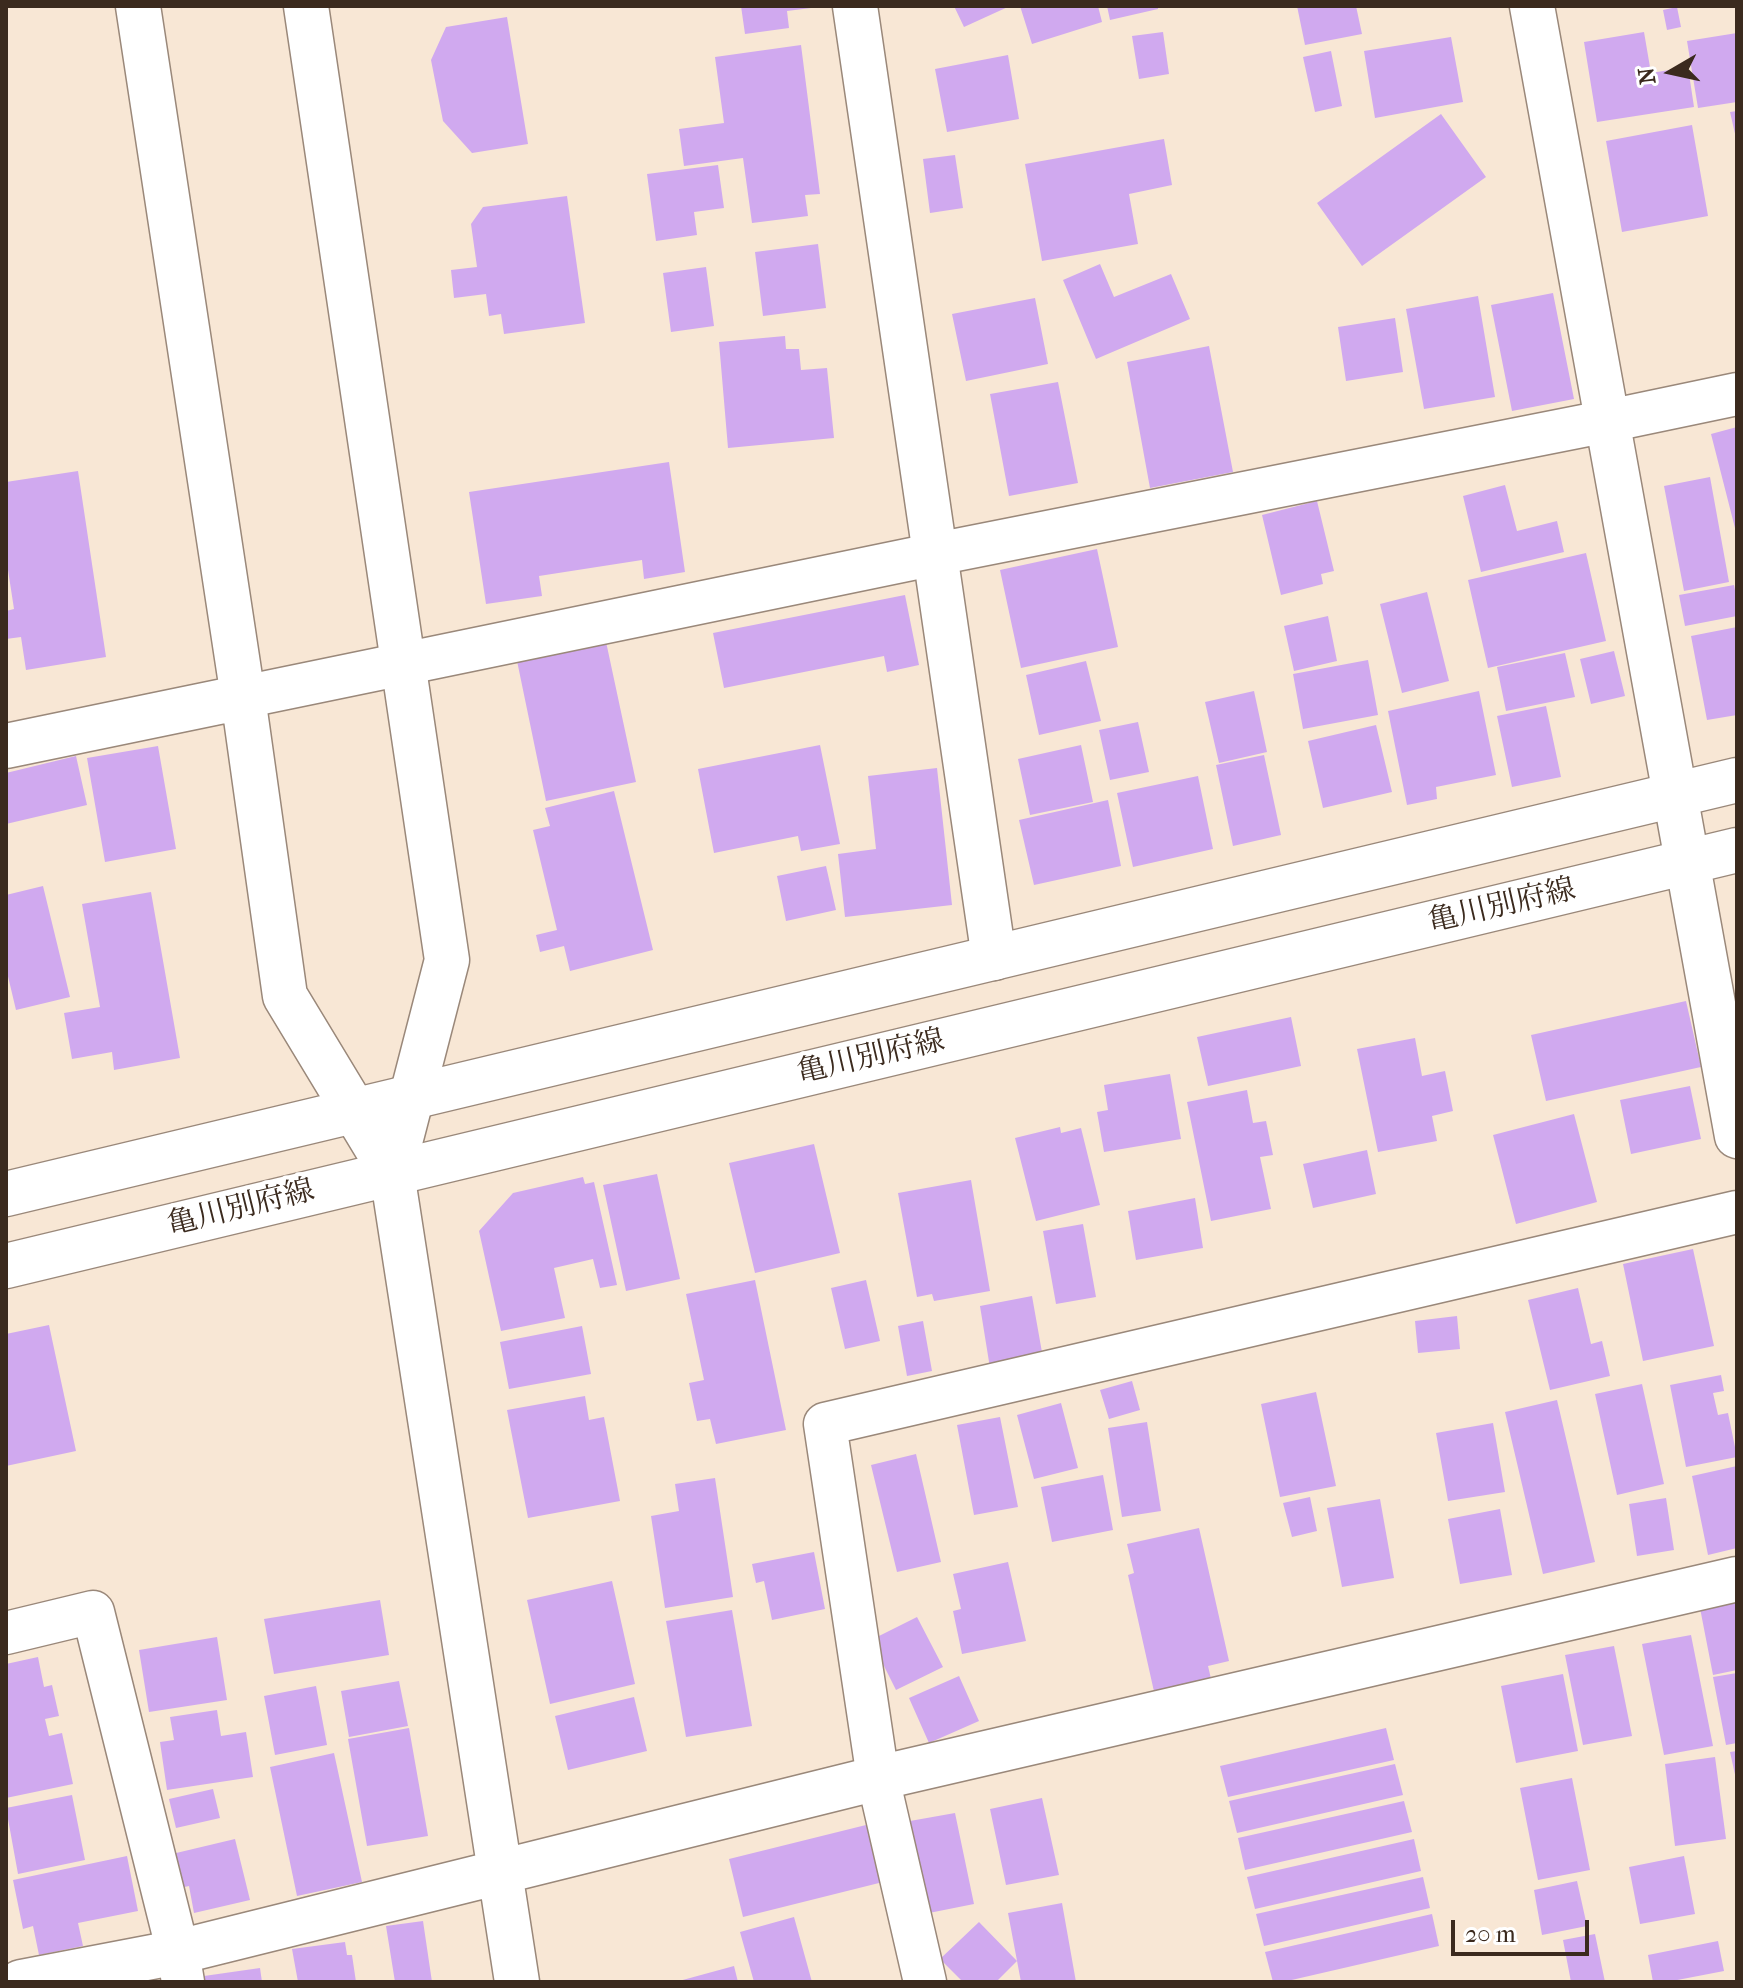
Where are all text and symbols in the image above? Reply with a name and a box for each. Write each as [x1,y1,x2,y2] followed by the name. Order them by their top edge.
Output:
[1631,32,1711,112] north arrow
[1633,65,1661,86] text: N
[1425,873,1579,941] street label: 亀川別府線
[794,1024,948,1092] street label: 亀川別府線
[164,1173,318,1245] street label: 亀川別府線
[1455,1904,1593,1954] scale bar
[1465,1920,1516,1948] text: 20 m

